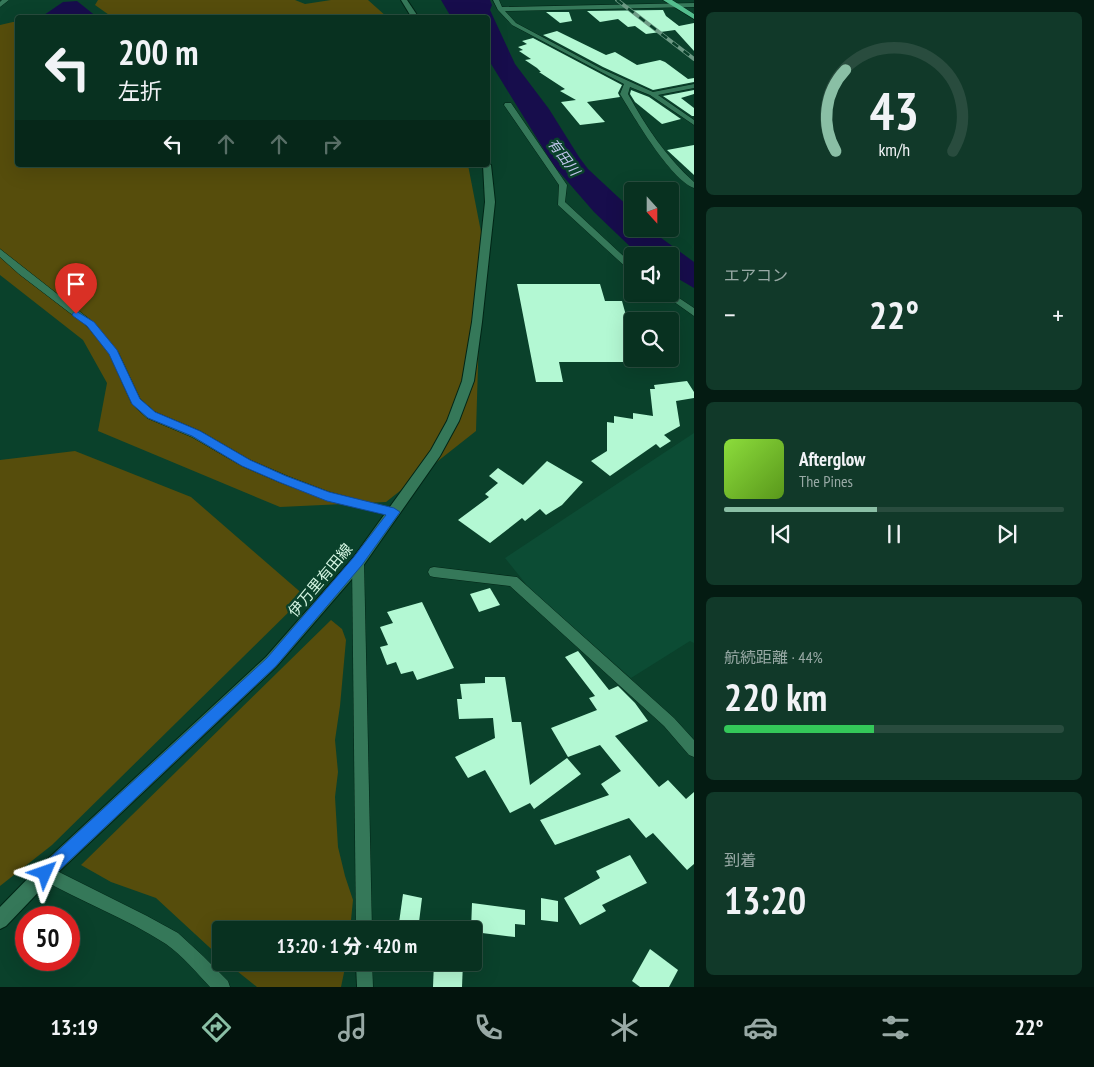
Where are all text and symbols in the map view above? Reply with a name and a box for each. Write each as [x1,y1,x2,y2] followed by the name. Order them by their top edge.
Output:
[118,29,199,75] text: 200 m
[35,35,100,100] icon: left
[118,77,162,105] text: 左折
[869,77,919,144] text: 43
[159,130,187,158] icon: left
[212,130,240,158] icon: ahead
[265,130,293,158] icon: ahead
[318,130,346,158] icon: right
[544,135,585,181] water label: 有田川
[878,138,910,161] text: km/h
[624,182,679,238] north arrow
[624,182,679,367] map controls
[624,247,679,302] button: sound
[55,263,97,314] pin
[724,265,788,285] text: エアコン
[62,270,90,298] icon: arrive
[869,290,919,339] text: 22°
[724,296,736,333] text: −
[1052,296,1064,333] text: +
[624,312,679,367] button: search
[799,447,865,471] text: Afterglow
[799,471,853,491] text: The Pines
[767,520,795,548] icon: previous
[880,520,908,548] icon: pause
[993,520,1021,548] icon: next
[284,539,356,621] street label: 伊万里有田線
[724,647,823,667] text: 航続距離 · 44%
[724,672,827,721] text: 220 km
[18,846,70,898] position arrow
[724,850,756,870] text: 到着
[724,875,806,924] text: 13:20
[15,906,80,971] speed limit sign: 50
[277,934,417,958] text: 13:20 · 1 分 · 420 m
[199,1010,234,1045] icon: directions
[335,1010,370,1045] icon: music
[471,1010,506,1045] icon: phone
[607,1010,642,1045] icon: climate
[743,1010,778,1045] icon: car
[878,1010,913,1045] icon: filters
[50,1013,98,1041] text: 13:19
[1014,1013,1043,1041] text: 22°

